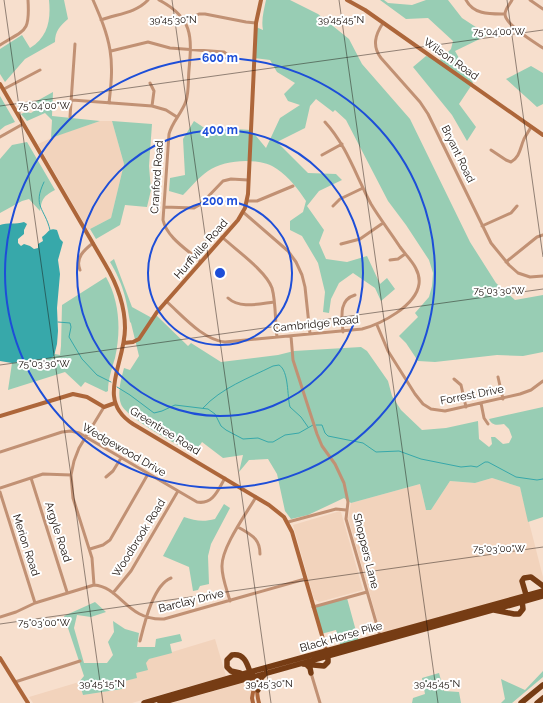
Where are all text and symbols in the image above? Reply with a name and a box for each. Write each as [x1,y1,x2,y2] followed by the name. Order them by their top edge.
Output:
[149,14,197,25] text: 39°45'30"N
[318,14,364,25] text: 39°45'45"N
[473,26,526,37] text: 75°04'00"W
[421,35,481,83] street label: Wilson Road
[202,51,238,65] text: 600 m
[18,100,71,111] text: 75°04'00"W
[202,123,238,137] text: 400 m
[439,123,478,185] street label: Bryant Road
[148,140,166,214] street label: Cranford Road
[202,194,238,208] text: 200 m
[172,216,231,281] street label: Hurffville Road
[213,266,227,280] centre of rings
[473,285,525,296] text: 75°03'30"W
[273,313,360,335] street label: Cambridge Road
[18,358,70,369] text: 75°03'30"W
[439,382,506,408] street label: Forrest Drive
[128,404,203,458] street label: Greentree Road
[80,421,169,480] street label: Wedgewood Drive
[110,497,168,579] street label: Woodbrook Road
[42,500,74,564] street label: Argyle Road
[10,512,42,578] street label: Merion Road
[350,512,382,590] street label: Shoppers Lane
[473,543,526,554] text: 75°03'00"W
[157,587,225,615] street label: Barclay Drive
[18,617,71,628] text: 75°03'00"W
[298,619,384,655] street label: Black Horse Pike
[79,678,125,689] text: 39°45'15"N
[245,678,293,689] text: 39°45'30"N
[414,678,460,689] text: 39°45'45"N

